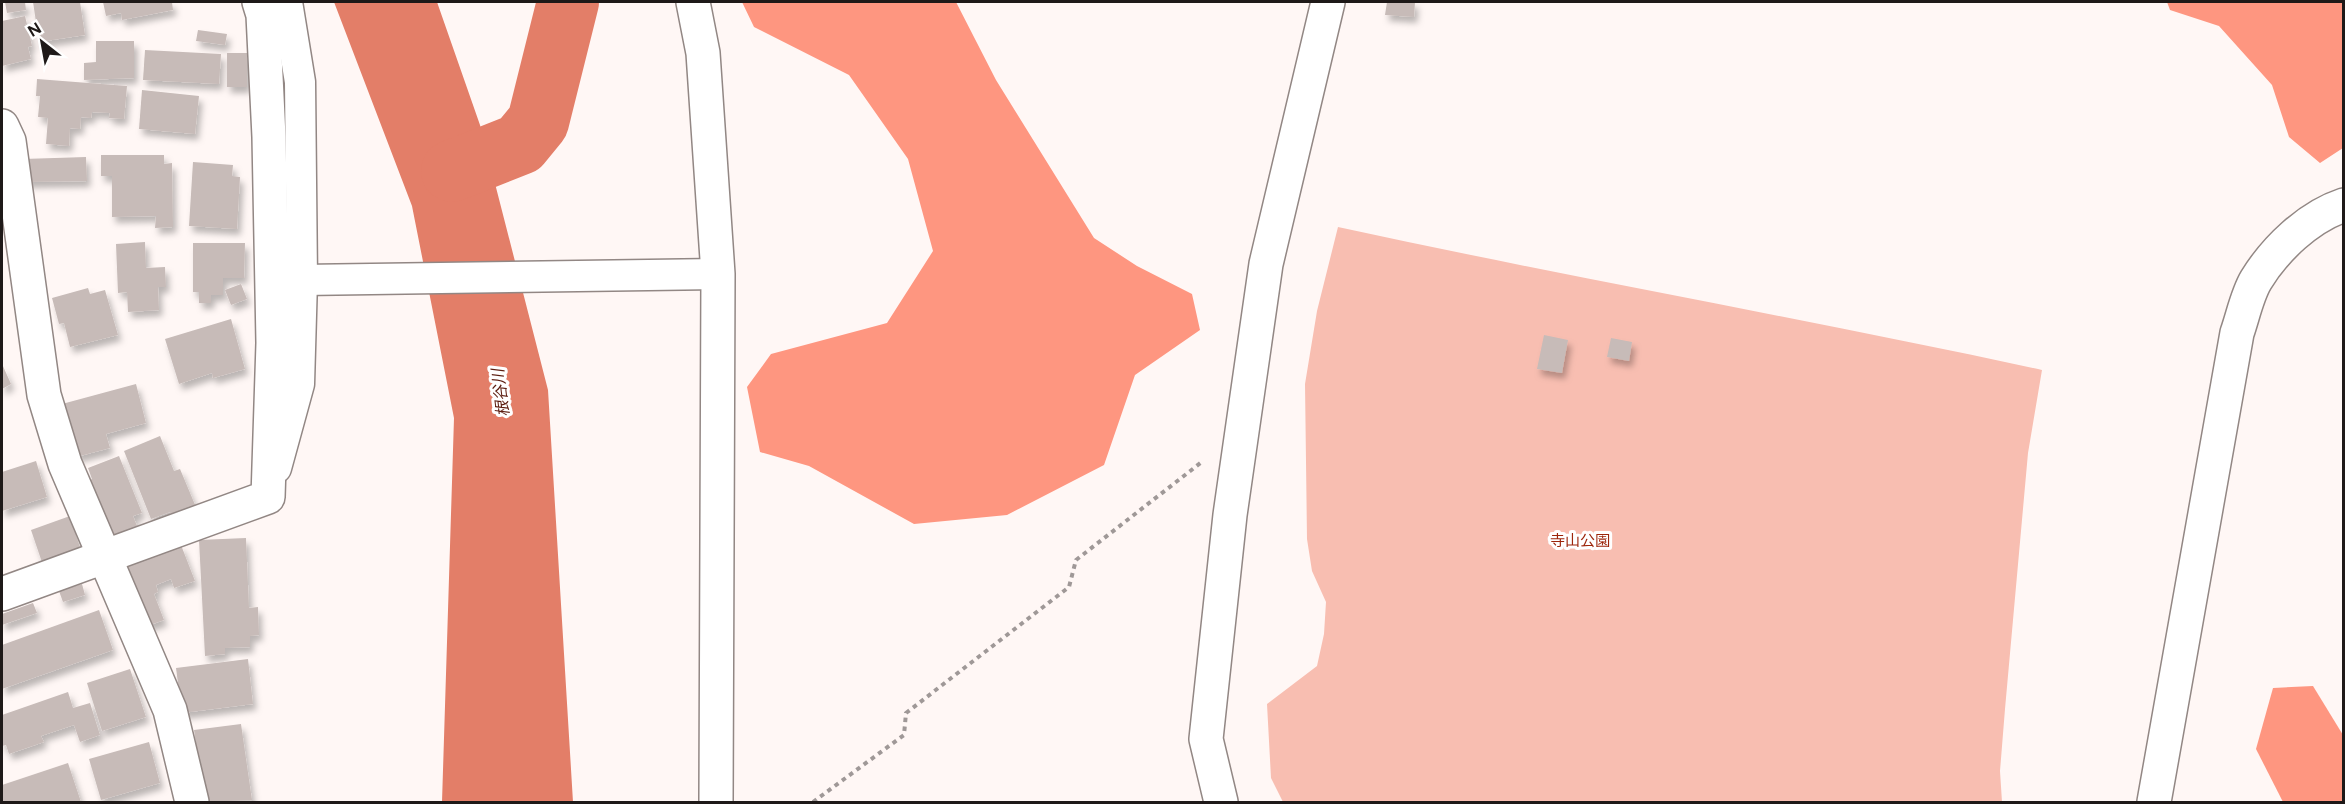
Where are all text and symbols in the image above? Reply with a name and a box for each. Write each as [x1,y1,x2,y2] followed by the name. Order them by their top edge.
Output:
[12,12,72,72] north arrow
[24,18,45,41] text: N
[488,366,513,418] water label: 根谷川
[1550,532,1610,550] park label: 寺山公園

